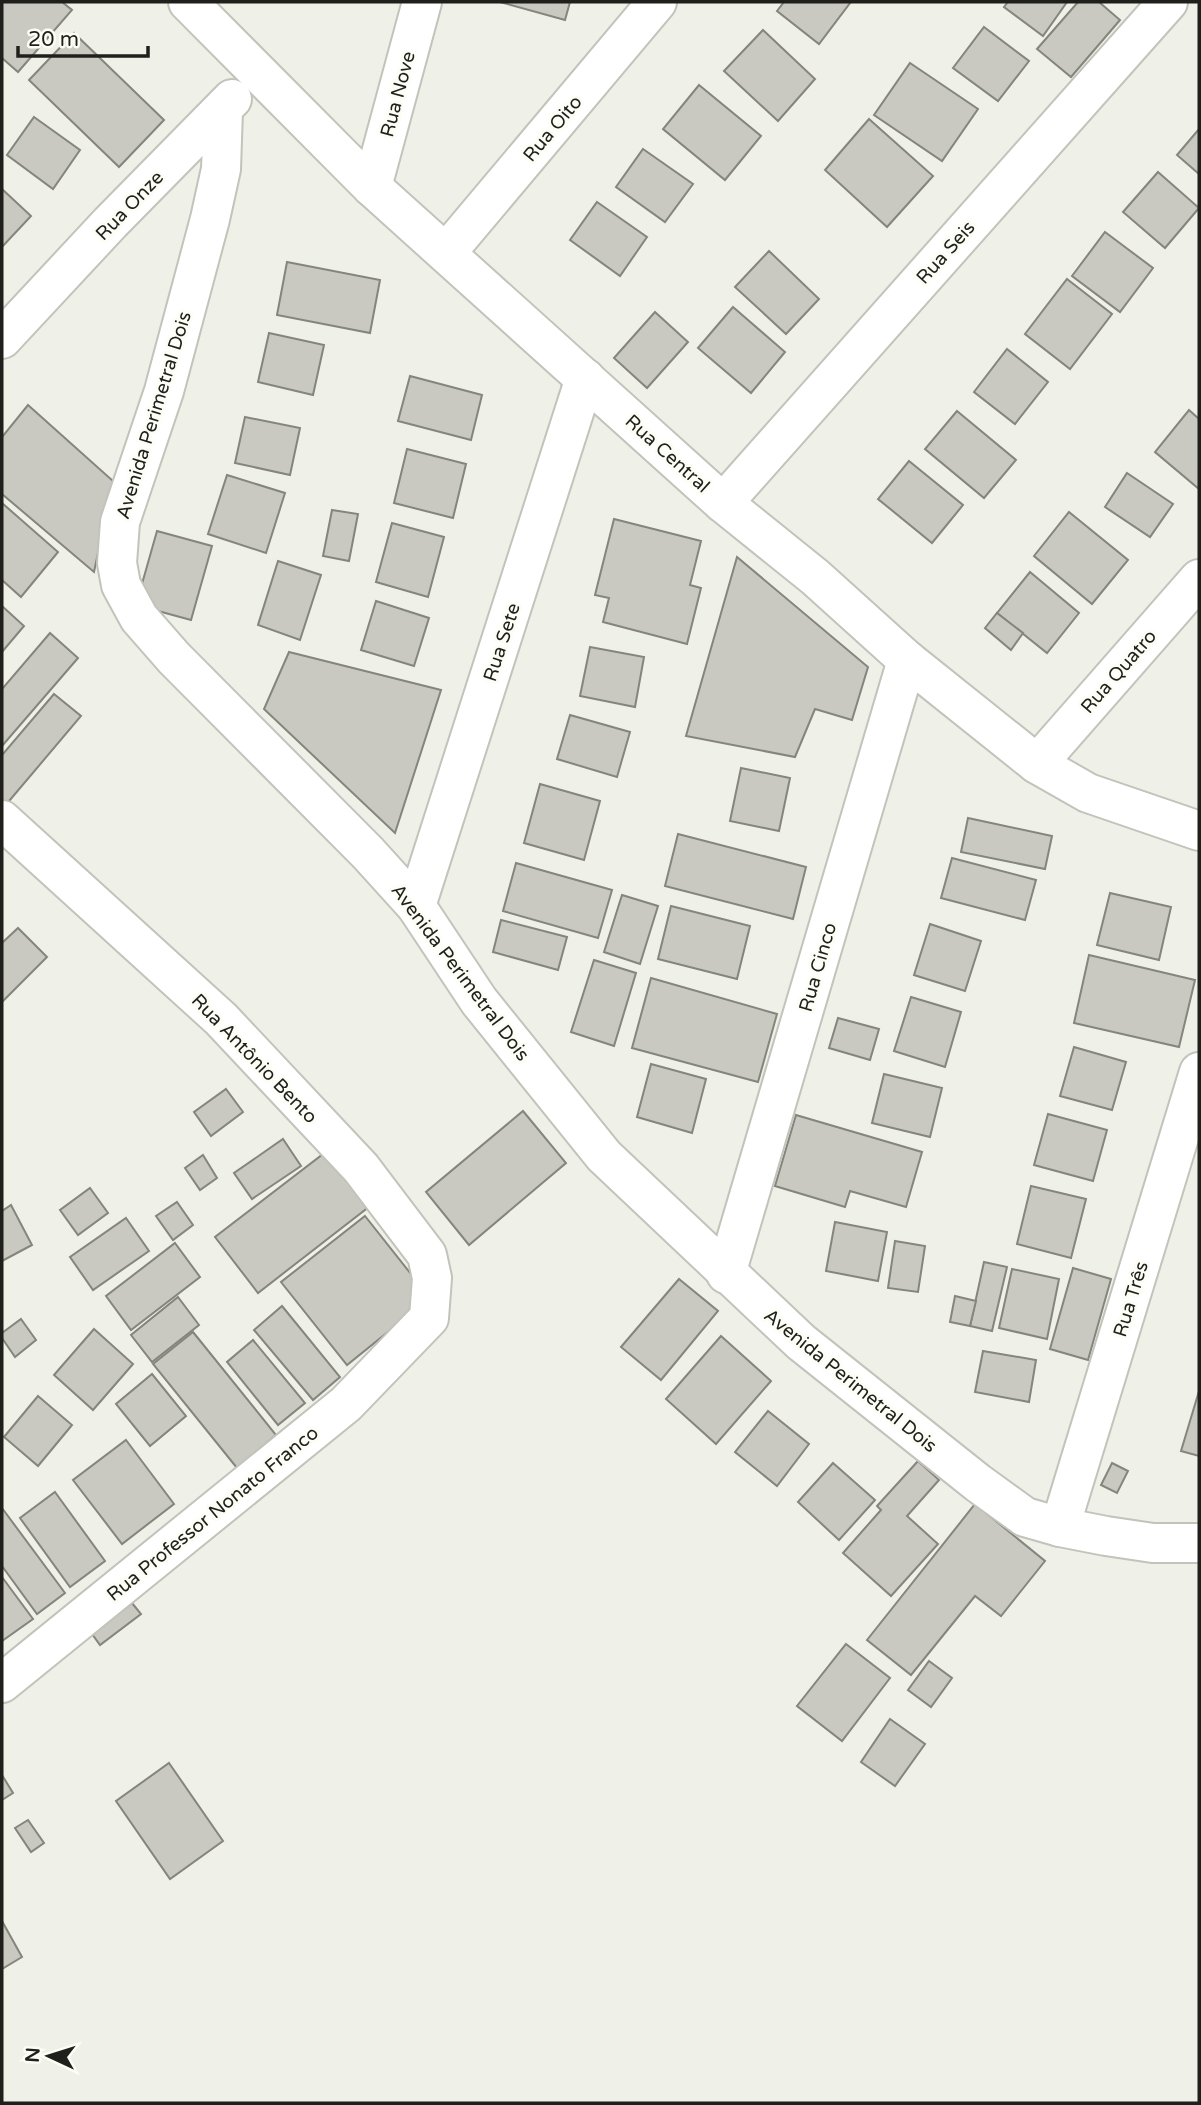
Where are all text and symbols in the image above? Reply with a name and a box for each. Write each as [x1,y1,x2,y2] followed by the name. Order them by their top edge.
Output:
[18,14,147,58] scale bar
[28,27,79,52] text: 20 m
[376,49,420,140] street label: Rua Nove
[519,91,587,166] street label: Rua Oito
[91,166,168,245] street label: Rua Onze
[912,217,980,289] street label: Rua Seis
[112,309,196,522] street label: Avenida Perimetral Dois
[621,410,714,497] street label: Rua Central
[479,600,525,684] street label: Rua Sete
[1076,625,1161,718] street label: Rua Quatro
[386,880,534,1065] street label: Avenida Perimetral Dois
[795,920,841,1014] street label: Rua Cinco
[187,989,322,1128] street label: Rua Antônio Bento
[1109,1259,1153,1340] street label: Rua Três
[760,1304,941,1457] street label: Avenida Perimetral Dois
[102,1422,323,1606] street label: Rua Professor Nonato Franco
[14,2021,84,2091] north arrow
[22,2047,45,2063] text: N

